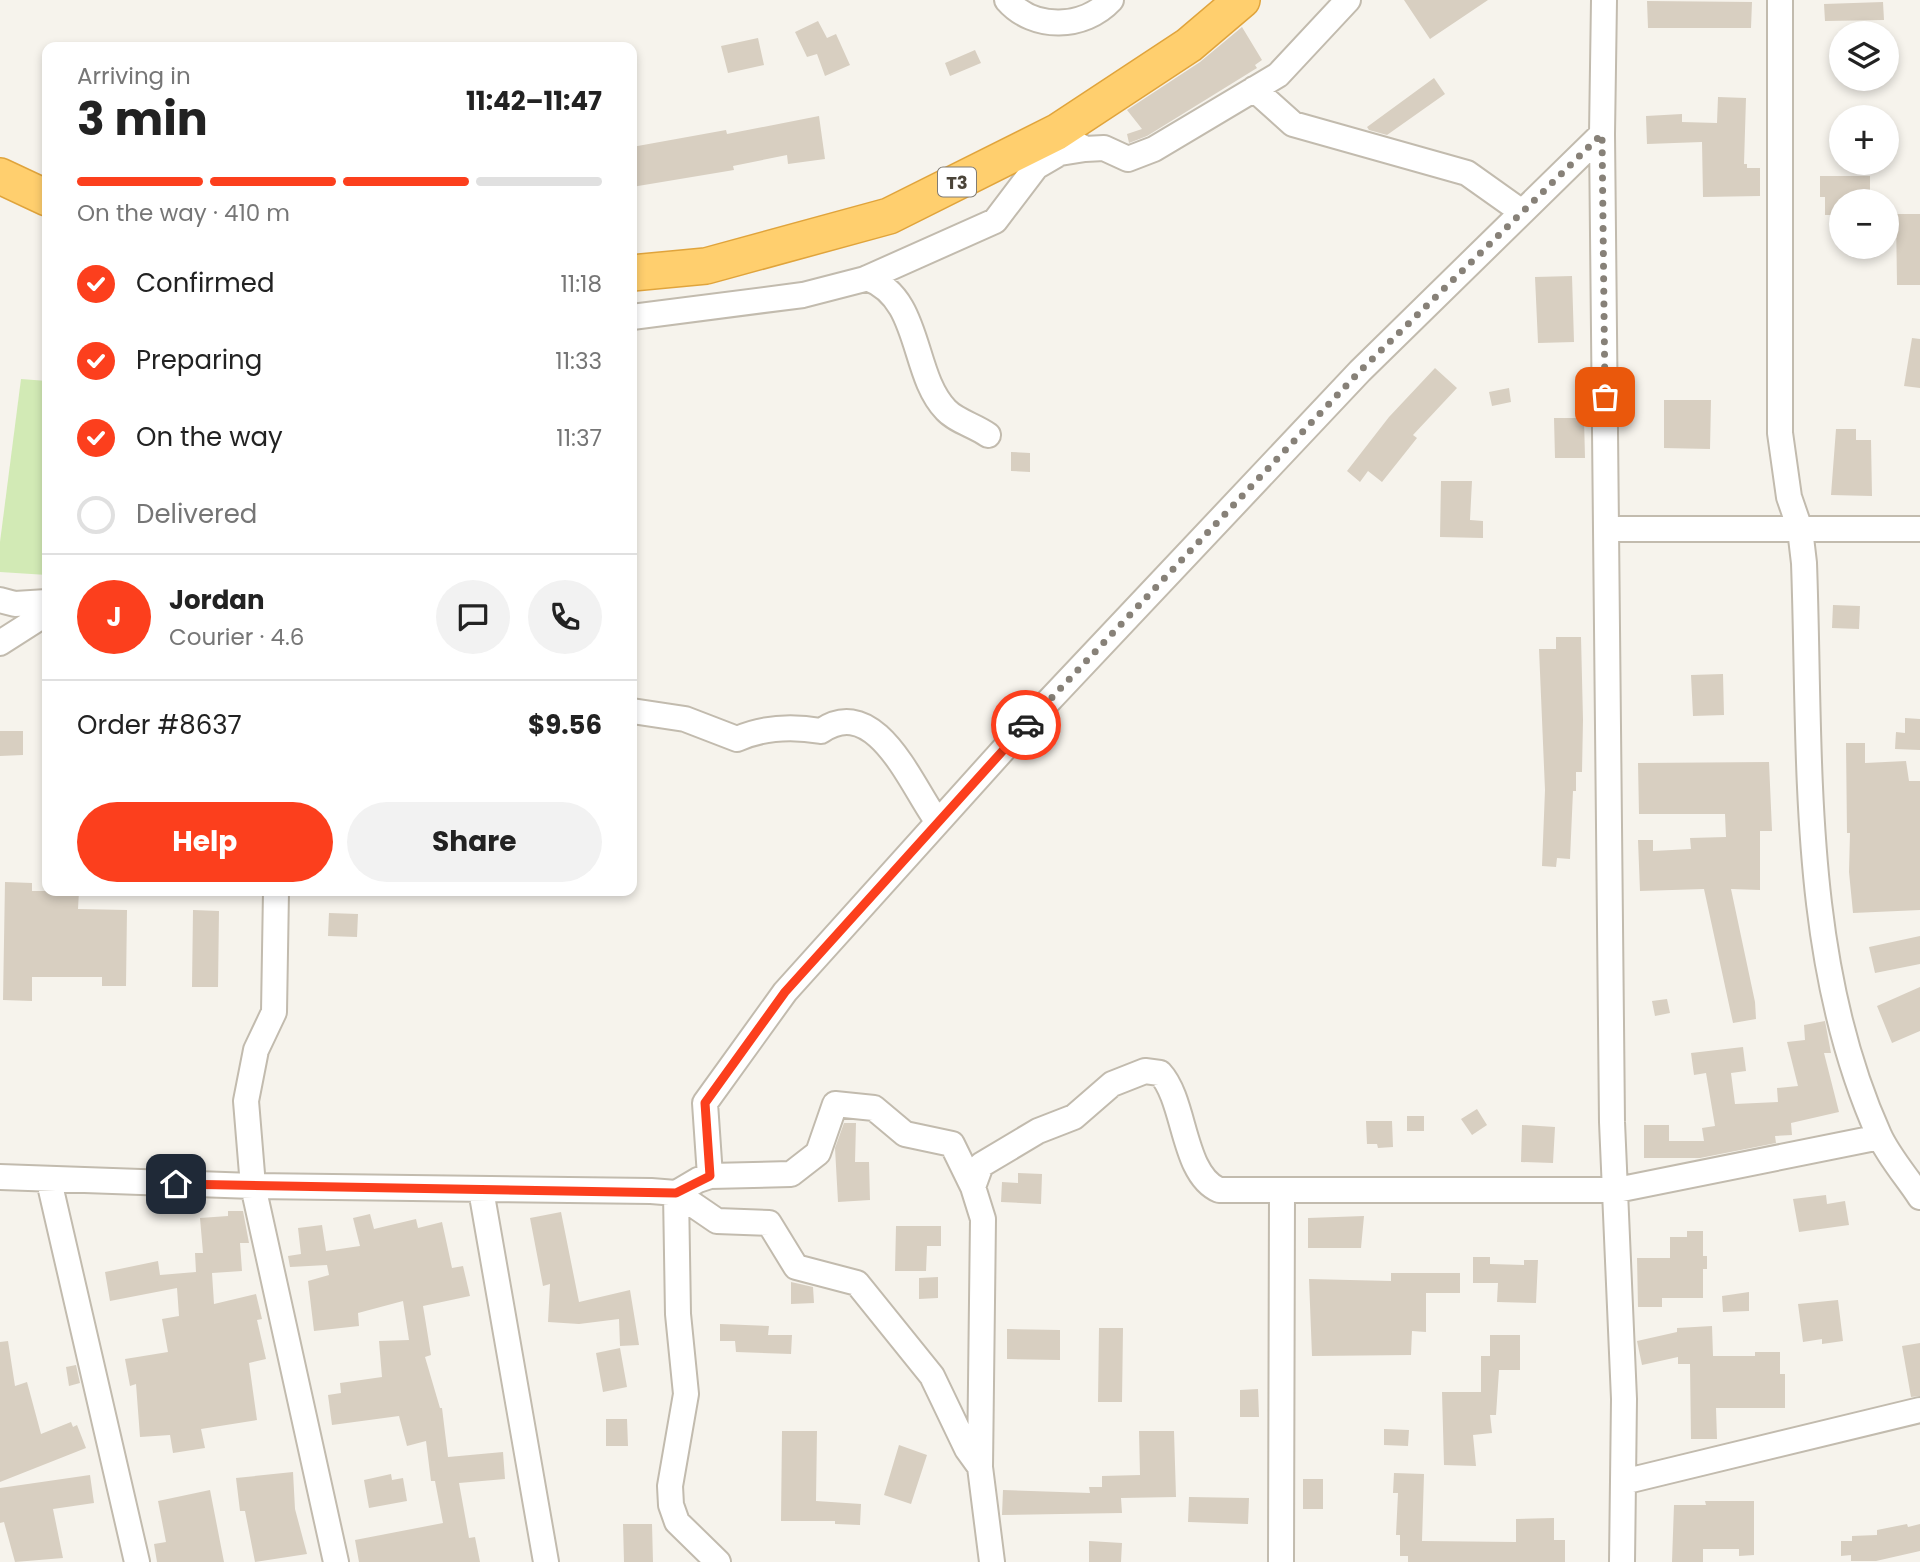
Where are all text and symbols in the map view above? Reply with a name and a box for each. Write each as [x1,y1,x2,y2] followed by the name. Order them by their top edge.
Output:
[1829,21,1899,259] map controls
[1829,21,1899,91] button: layers
[77,60,191,92] text: Arriving in
[466,83,602,119] text: 11:42–11:47
[77,87,208,151] text: 3 min
[1829,105,1899,175] button: +
[938,168,976,196] road number: T3
[1829,189,1899,259] button: −
[77,197,290,229] text: On the way · 410 m
[77,265,115,303] icon: check
[136,265,274,301] text: Confirmed
[561,268,602,300] text: 11:18
[77,342,115,380] icon: check
[136,342,262,378] text: Preparing
[555,345,602,377] text: 11:33
[1575,367,1635,427] pin
[1586,378,1624,416] icon: bag
[77,419,115,457] icon: check
[136,419,283,455] text: On the way
[556,422,602,454] text: 11:37
[136,496,257,532] text: Delivered
[436,580,510,654] button: chat
[528,580,602,654] button: phone
[169,582,265,618] text: Jordan
[106,599,122,635] text: J
[169,621,304,653] text: Courier · 4.6
[991,690,1061,760] courier
[1007,706,1045,744] icon: car
[77,707,242,743] text: Order #8637
[528,707,602,743] text: $9.56
[77,802,333,882] button: Help
[347,802,602,882] button: Share
[146,1154,206,1214] pin
[157,1165,195,1203] icon: home

